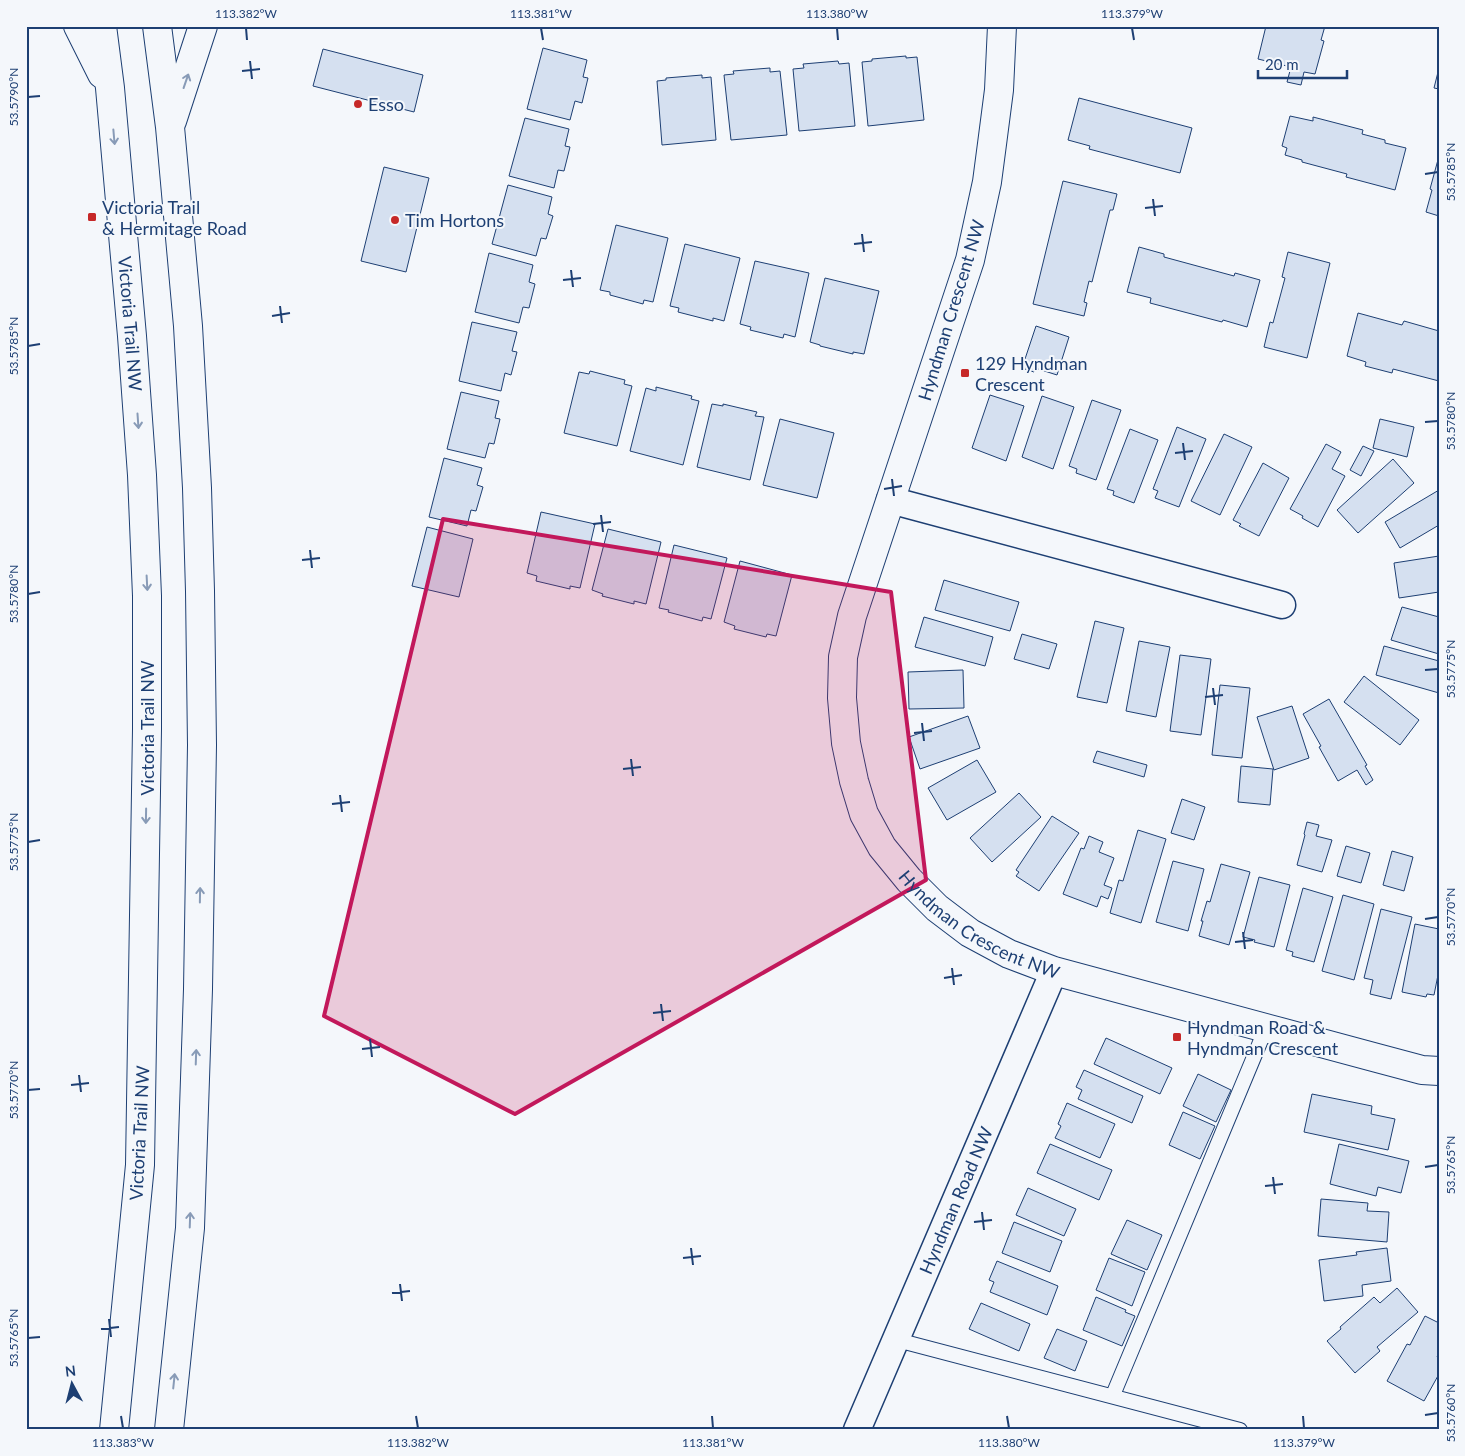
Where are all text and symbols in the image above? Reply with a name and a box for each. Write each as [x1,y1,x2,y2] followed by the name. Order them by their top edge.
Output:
[215,6,278,21] text: 113.382°W
[510,6,573,21] text: 113.381°W
[806,6,869,21] text: 113.380°W
[1101,6,1164,21] text: 113.379°W
[1258,48,1346,80] scale bar
[1265,55,1299,73] text: 20 m
[6,68,21,126] text: 53.5790°N
[182,74,191,89] one-way arrow
[368,93,404,115] place label: Esso
[352,98,364,110] marker: Esso
[109,129,119,145] one-way arrow
[1443,143,1458,201] text: 53.5785°N
[102,196,247,239] place label: Victoria Trail & Hermitage Road
[405,209,504,231] place label: Tim Hortons
[86,211,98,223] marker: Victoria Trail & Hermitage Road
[389,214,401,226] marker: Tim Hortons
[913,217,989,403] street label: Hyndman Crescent NW
[114,255,147,392] street label: Victoria Trail NW
[6,317,21,375] text: 53.5785°N
[975,352,1088,395] place label: 129 Hyndman Crescent
[959,367,971,379] marker: 129 Hyndman Crescent
[1443,392,1458,450] text: 53.5780°N
[133,413,143,429] one-way arrow
[6,565,21,623] text: 53.5780°N
[142,575,151,591] one-way arrow
[1443,640,1458,698] text: 53.5775°N
[136,660,158,796] street label: Victoria Trail NW
[141,807,151,823] one-way arrow
[6,813,21,871] text: 53.5775°N
[894,866,1063,983] street label: Hyndman Crescent NW
[195,887,204,903] one-way arrow
[1443,888,1458,946] text: 53.5770°N
[1187,1016,1339,1059] place label: Hyndman Road & Hyndman Crescent
[1171,1031,1183,1043] marker: Hyndman Road & Hyndman Crescent
[191,1049,201,1066] one-way arrow
[6,1061,21,1119] text: 53.5770°N
[124,1065,154,1201] street label: Victoria Trail NW
[914,1123,997,1277] street label: Hyndman Road NW
[1443,1136,1458,1194] text: 53.5765°N
[186,1212,195,1228] one-way arrow
[6,1309,21,1367] text: 53.5765°N
[48,1358,98,1408] north arrow
[64,1362,77,1380] text: N
[169,1374,179,1390] one-way arrow
[1443,1384,1458,1442] text: 53.5760°N
[92,1435,155,1450] text: 113.383°W
[387,1435,450,1450] text: 113.382°W
[682,1435,745,1450] text: 113.381°W
[978,1435,1041,1450] text: 113.380°W
[1273,1435,1336,1450] text: 113.379°W

